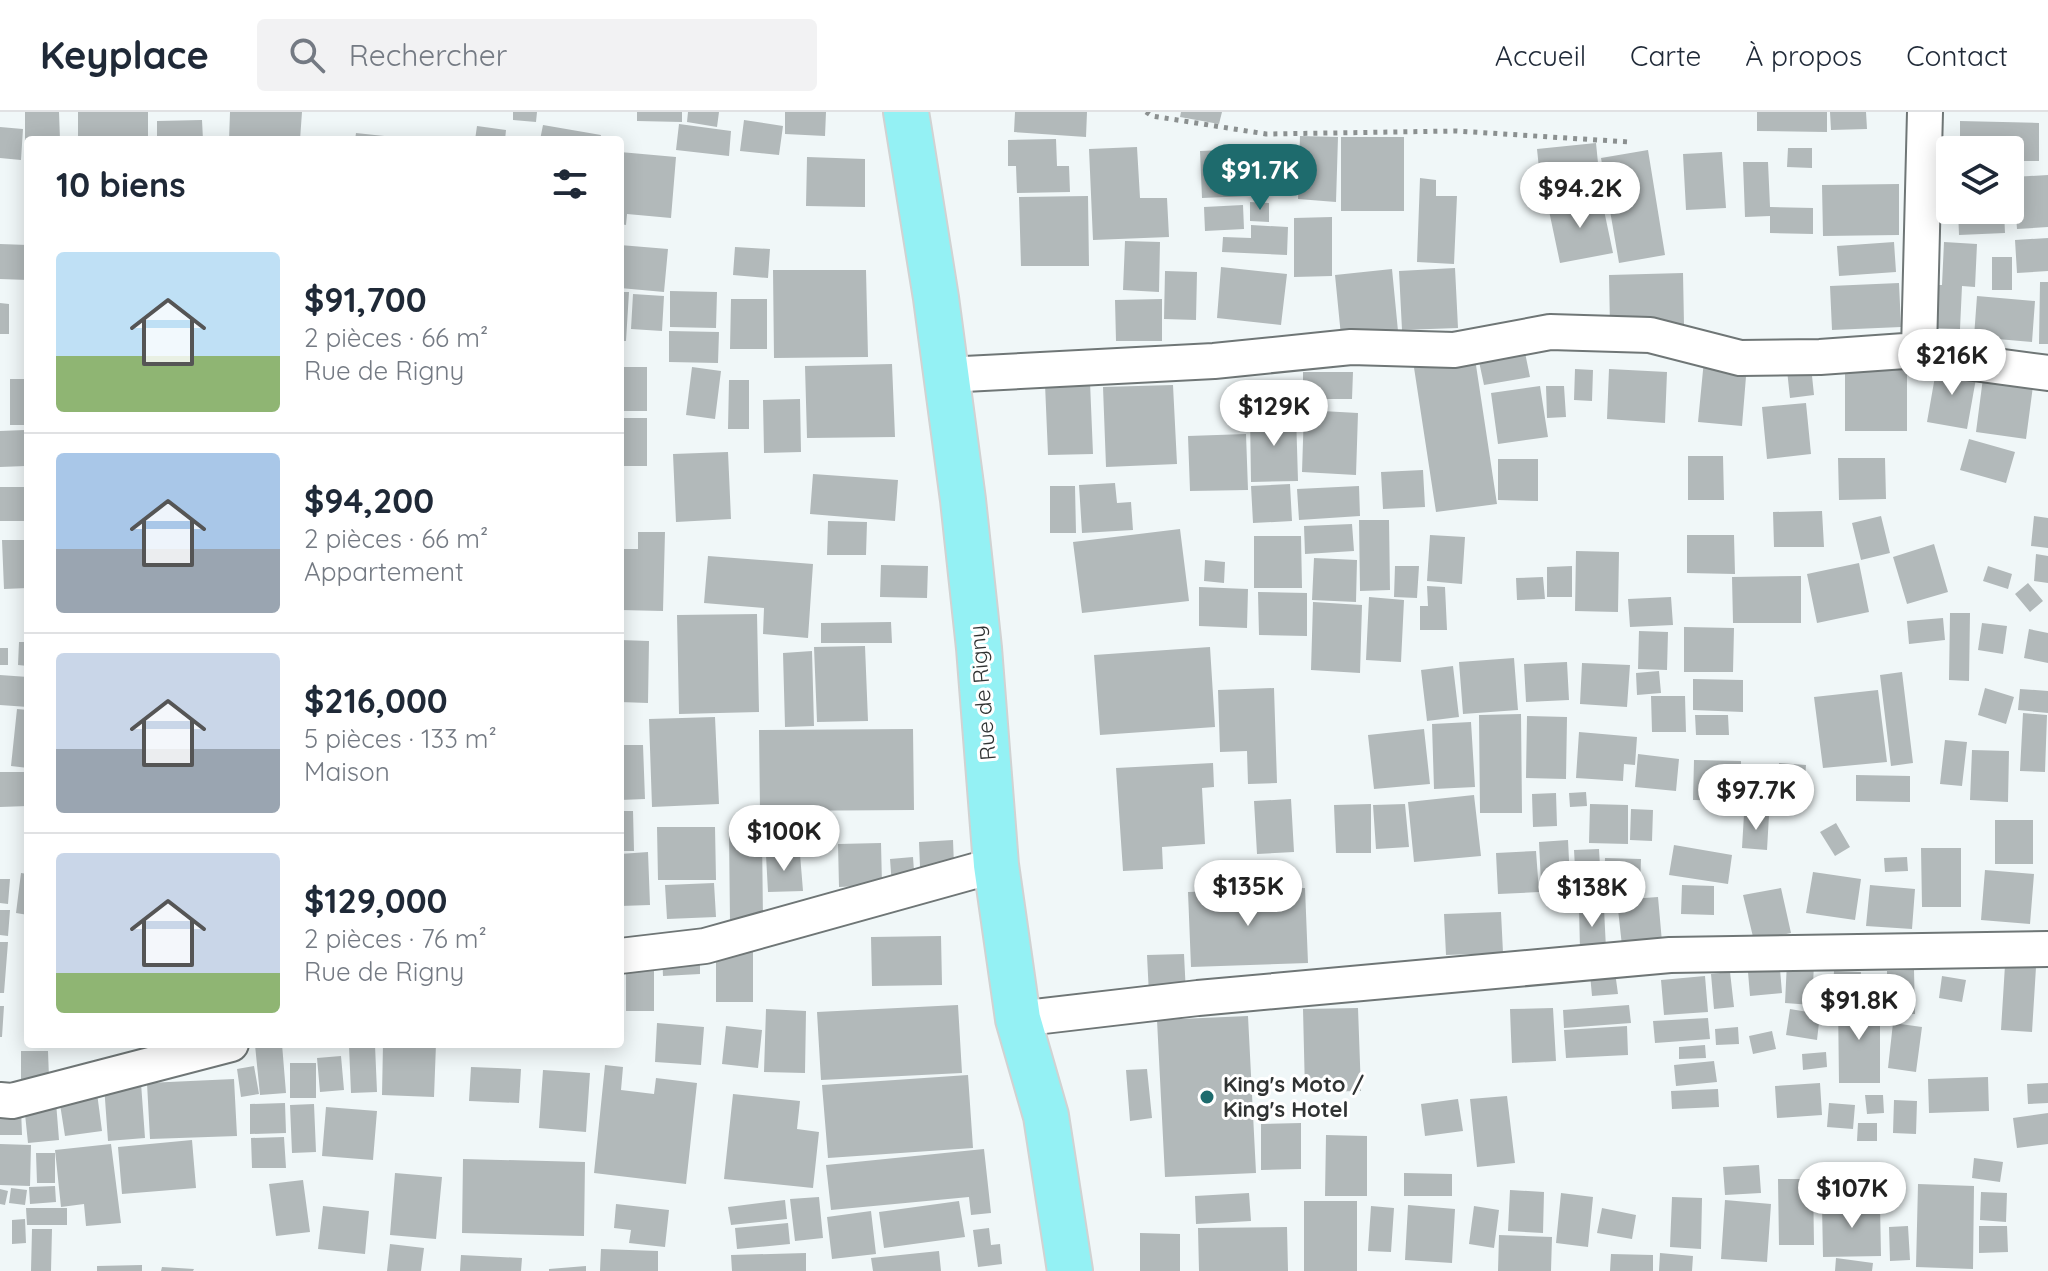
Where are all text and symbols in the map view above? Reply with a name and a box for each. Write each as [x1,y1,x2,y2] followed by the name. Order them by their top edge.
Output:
[257,19,817,91] search box
[40,31,209,79] text: Keyplace
[285,33,329,77] icon: search
[349,36,507,74] text: Rechercher
[1495,38,1586,73] text: Accueil
[1630,38,1701,73] text: Carte
[1745,38,1862,73] text: À propos
[1906,38,2008,73] text: Contact
[1936,136,2024,224] map controls
[1936,136,2024,224] button: layers
[1195,144,1325,212] pin: $91.7K
[1221,153,1299,186] text: $91.7K
[548,162,592,206] icon: filters
[1515,162,1645,230] pin: $94.2K
[56,163,186,206] text: 10 biens
[1538,171,1622,204] text: $94.2K
[304,278,427,321] text: $91,700
[120,284,216,380] icon: home
[304,321,488,354] text: 2 pièces · 66 m²
[1896,329,2008,397] pin: $216K
[1916,338,1988,371] text: $216K
[304,354,464,387] text: Rue de Rigny
[1218,380,1330,448] pin: $129K
[1238,389,1310,422] text: $129K
[304,479,434,522] text: $94,200
[120,485,216,581] icon: home
[304,522,488,555] text: 2 pièces · 66 m²
[304,555,464,588] text: Appartement
[962,624,1002,762] street label: Rue de Rigny
[304,679,448,722] text: $216,000
[120,685,216,781] icon: home
[304,722,497,755] text: 5 pièces · 133 m²
[304,755,390,788] text: Maison
[1691,764,1821,832] pin: $97.7K
[1716,773,1796,806] text: $97.7K
[728,805,840,873] pin: $100K
[747,814,821,847] text: $100K
[1192,860,1304,928] pin: $135K
[1536,861,1648,929] pin: $138K
[1212,869,1284,902] text: $135K
[1557,870,1627,903] text: $138K
[304,879,447,922] text: $129,000
[120,885,216,981] icon: home
[304,922,487,955] text: 2 pièces · 76 m²
[304,955,464,988] text: Rue de Rigny
[1794,974,1924,1042] pin: $91.8K
[1820,983,1898,1016] text: $91.8K
[1223,1070,1364,1123] place label: King's Moto / King's Hotel
[1198,1088,1216,1106] marker: King's Moto / King's Hotel
[1796,1162,1908,1230] pin: $107K
[1816,1171,1888,1204] text: $107K

